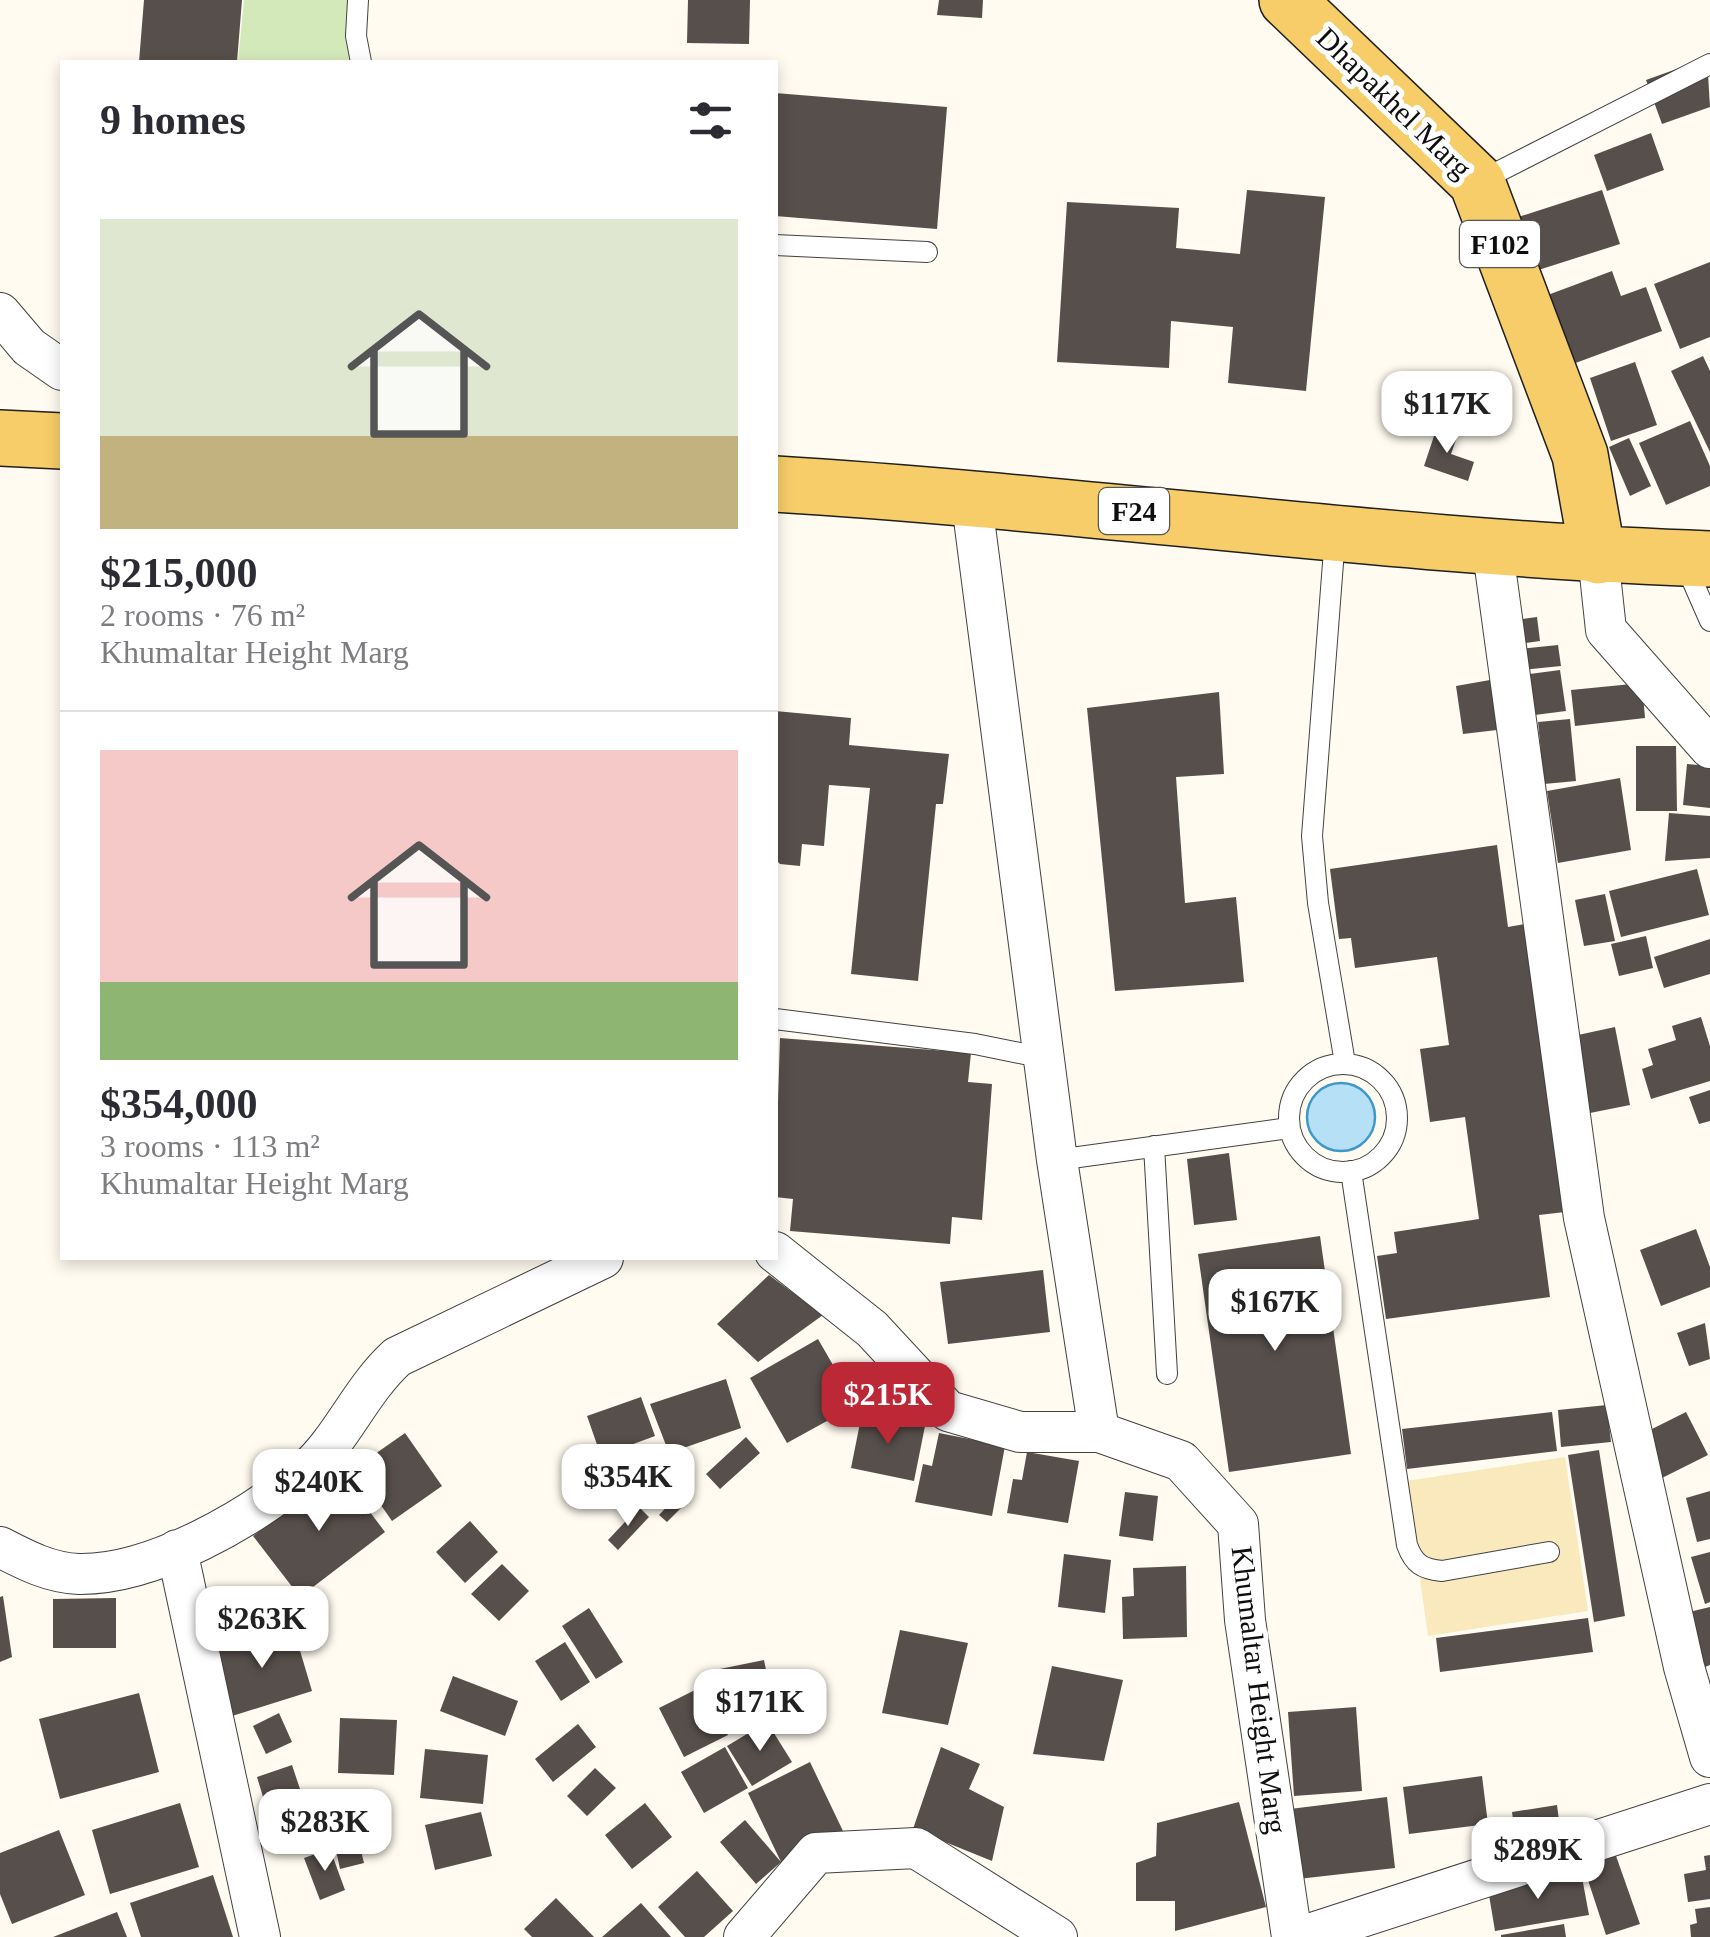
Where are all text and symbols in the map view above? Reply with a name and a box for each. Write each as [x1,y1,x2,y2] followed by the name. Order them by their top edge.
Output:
[1310,21,1478,185] street label: Dhapakhel Marg
[683,93,738,148] icon: filters
[100,97,246,143] text: 9 homes
[1460,221,1540,267] road number: F102
[329,284,509,464] icon: home
[1377,371,1517,456] pin: $117K
[1403,385,1491,421] text: $117K
[1099,488,1169,534] road number: F24
[100,550,258,596] text: $215,000
[100,597,305,633] text: 2 rooms · 76 m²
[100,634,409,670] text: Khumaltar Height Marg
[329,815,509,995] icon: home
[100,1081,258,1127] text: $354,000
[100,1128,320,1164] text: 3 rooms · 113 m²
[100,1165,409,1201] text: Khumaltar Height Marg
[1205,1269,1345,1354] pin: $167K
[1231,1283,1319,1319] text: $167K
[818,1362,958,1447] pin: $215K
[844,1376,932,1412] text: $215K
[558,1444,698,1529] pin: $354K
[249,1449,389,1534] pin: $240K
[584,1458,672,1494] text: $354K
[275,1463,363,1499] text: $240K
[1225,1544,1294,1836] street label: Khumaltar Height Marg
[192,1586,332,1671] pin: $263K
[218,1600,306,1636] text: $263K
[690,1669,830,1754] pin: $171K
[716,1683,804,1719] text: $171K
[255,1789,395,1874] pin: $283K
[281,1803,369,1839] text: $283K
[1468,1817,1608,1902] pin: $289K
[1494,1831,1582,1867] text: $289K

